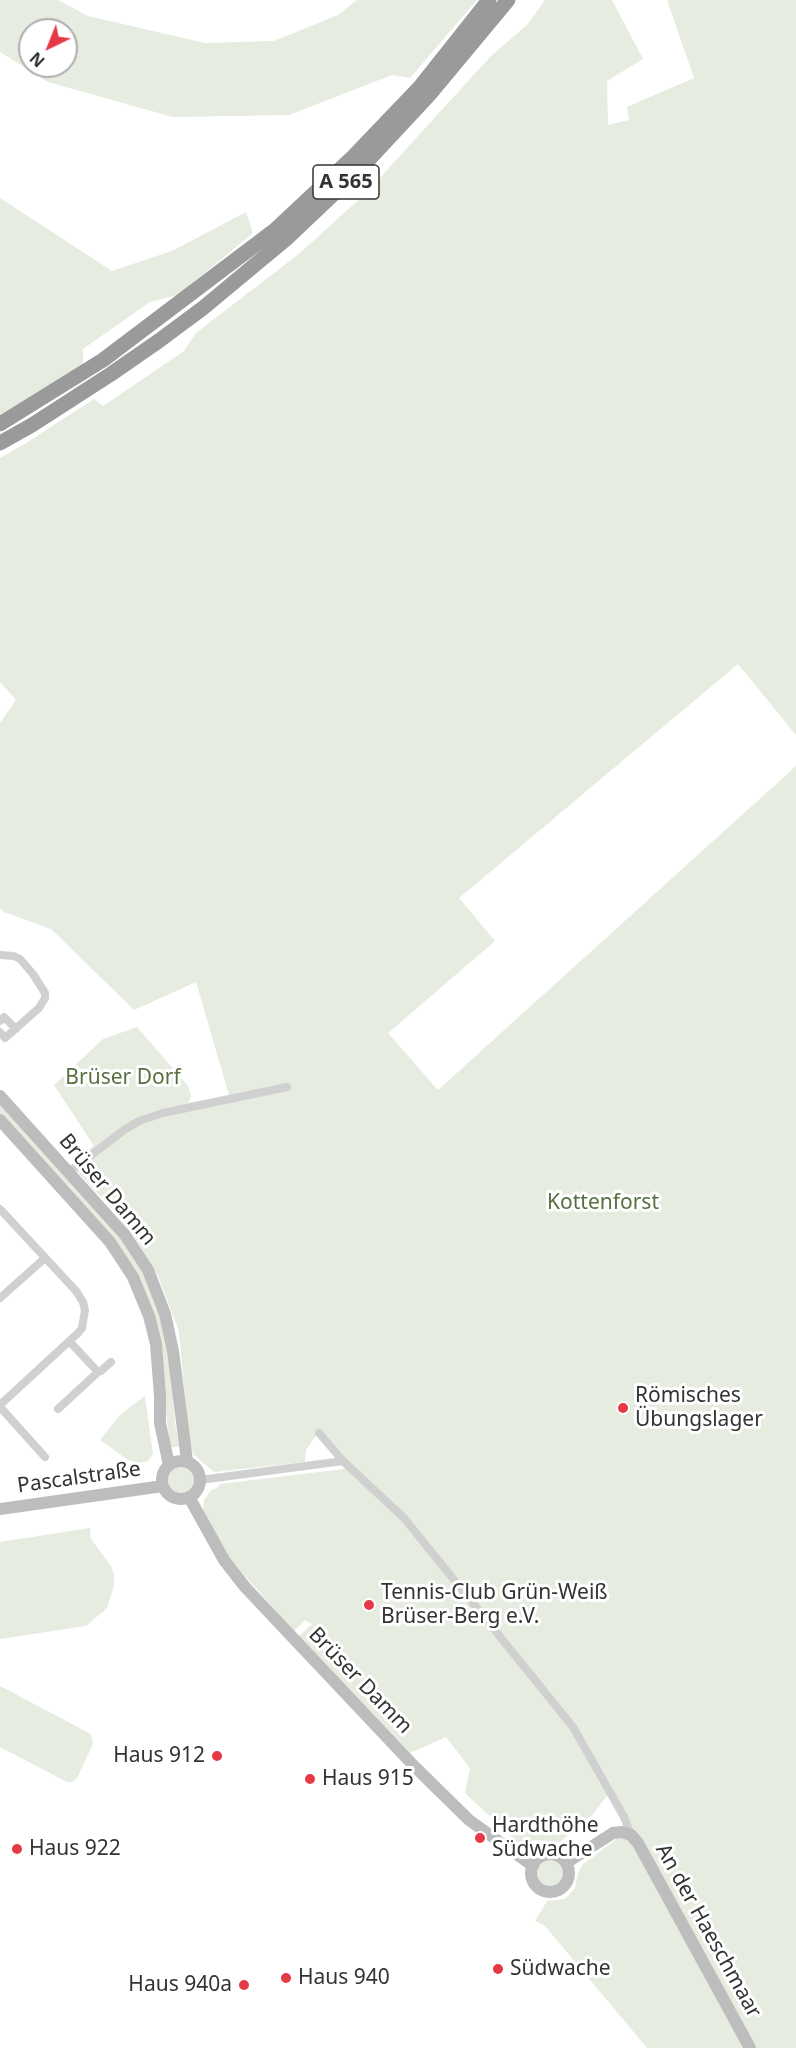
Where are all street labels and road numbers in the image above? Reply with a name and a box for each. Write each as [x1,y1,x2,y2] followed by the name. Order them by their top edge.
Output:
[313,165,379,199] road number: A 565
[53,1129,161,1251] street label: Brüser Damm
[16,1457,142,1499] street label: Pascalstraße
[303,1623,417,1739] street label: Brüser Damm
[650,1840,766,2022] street label: An der Haeschmaar

